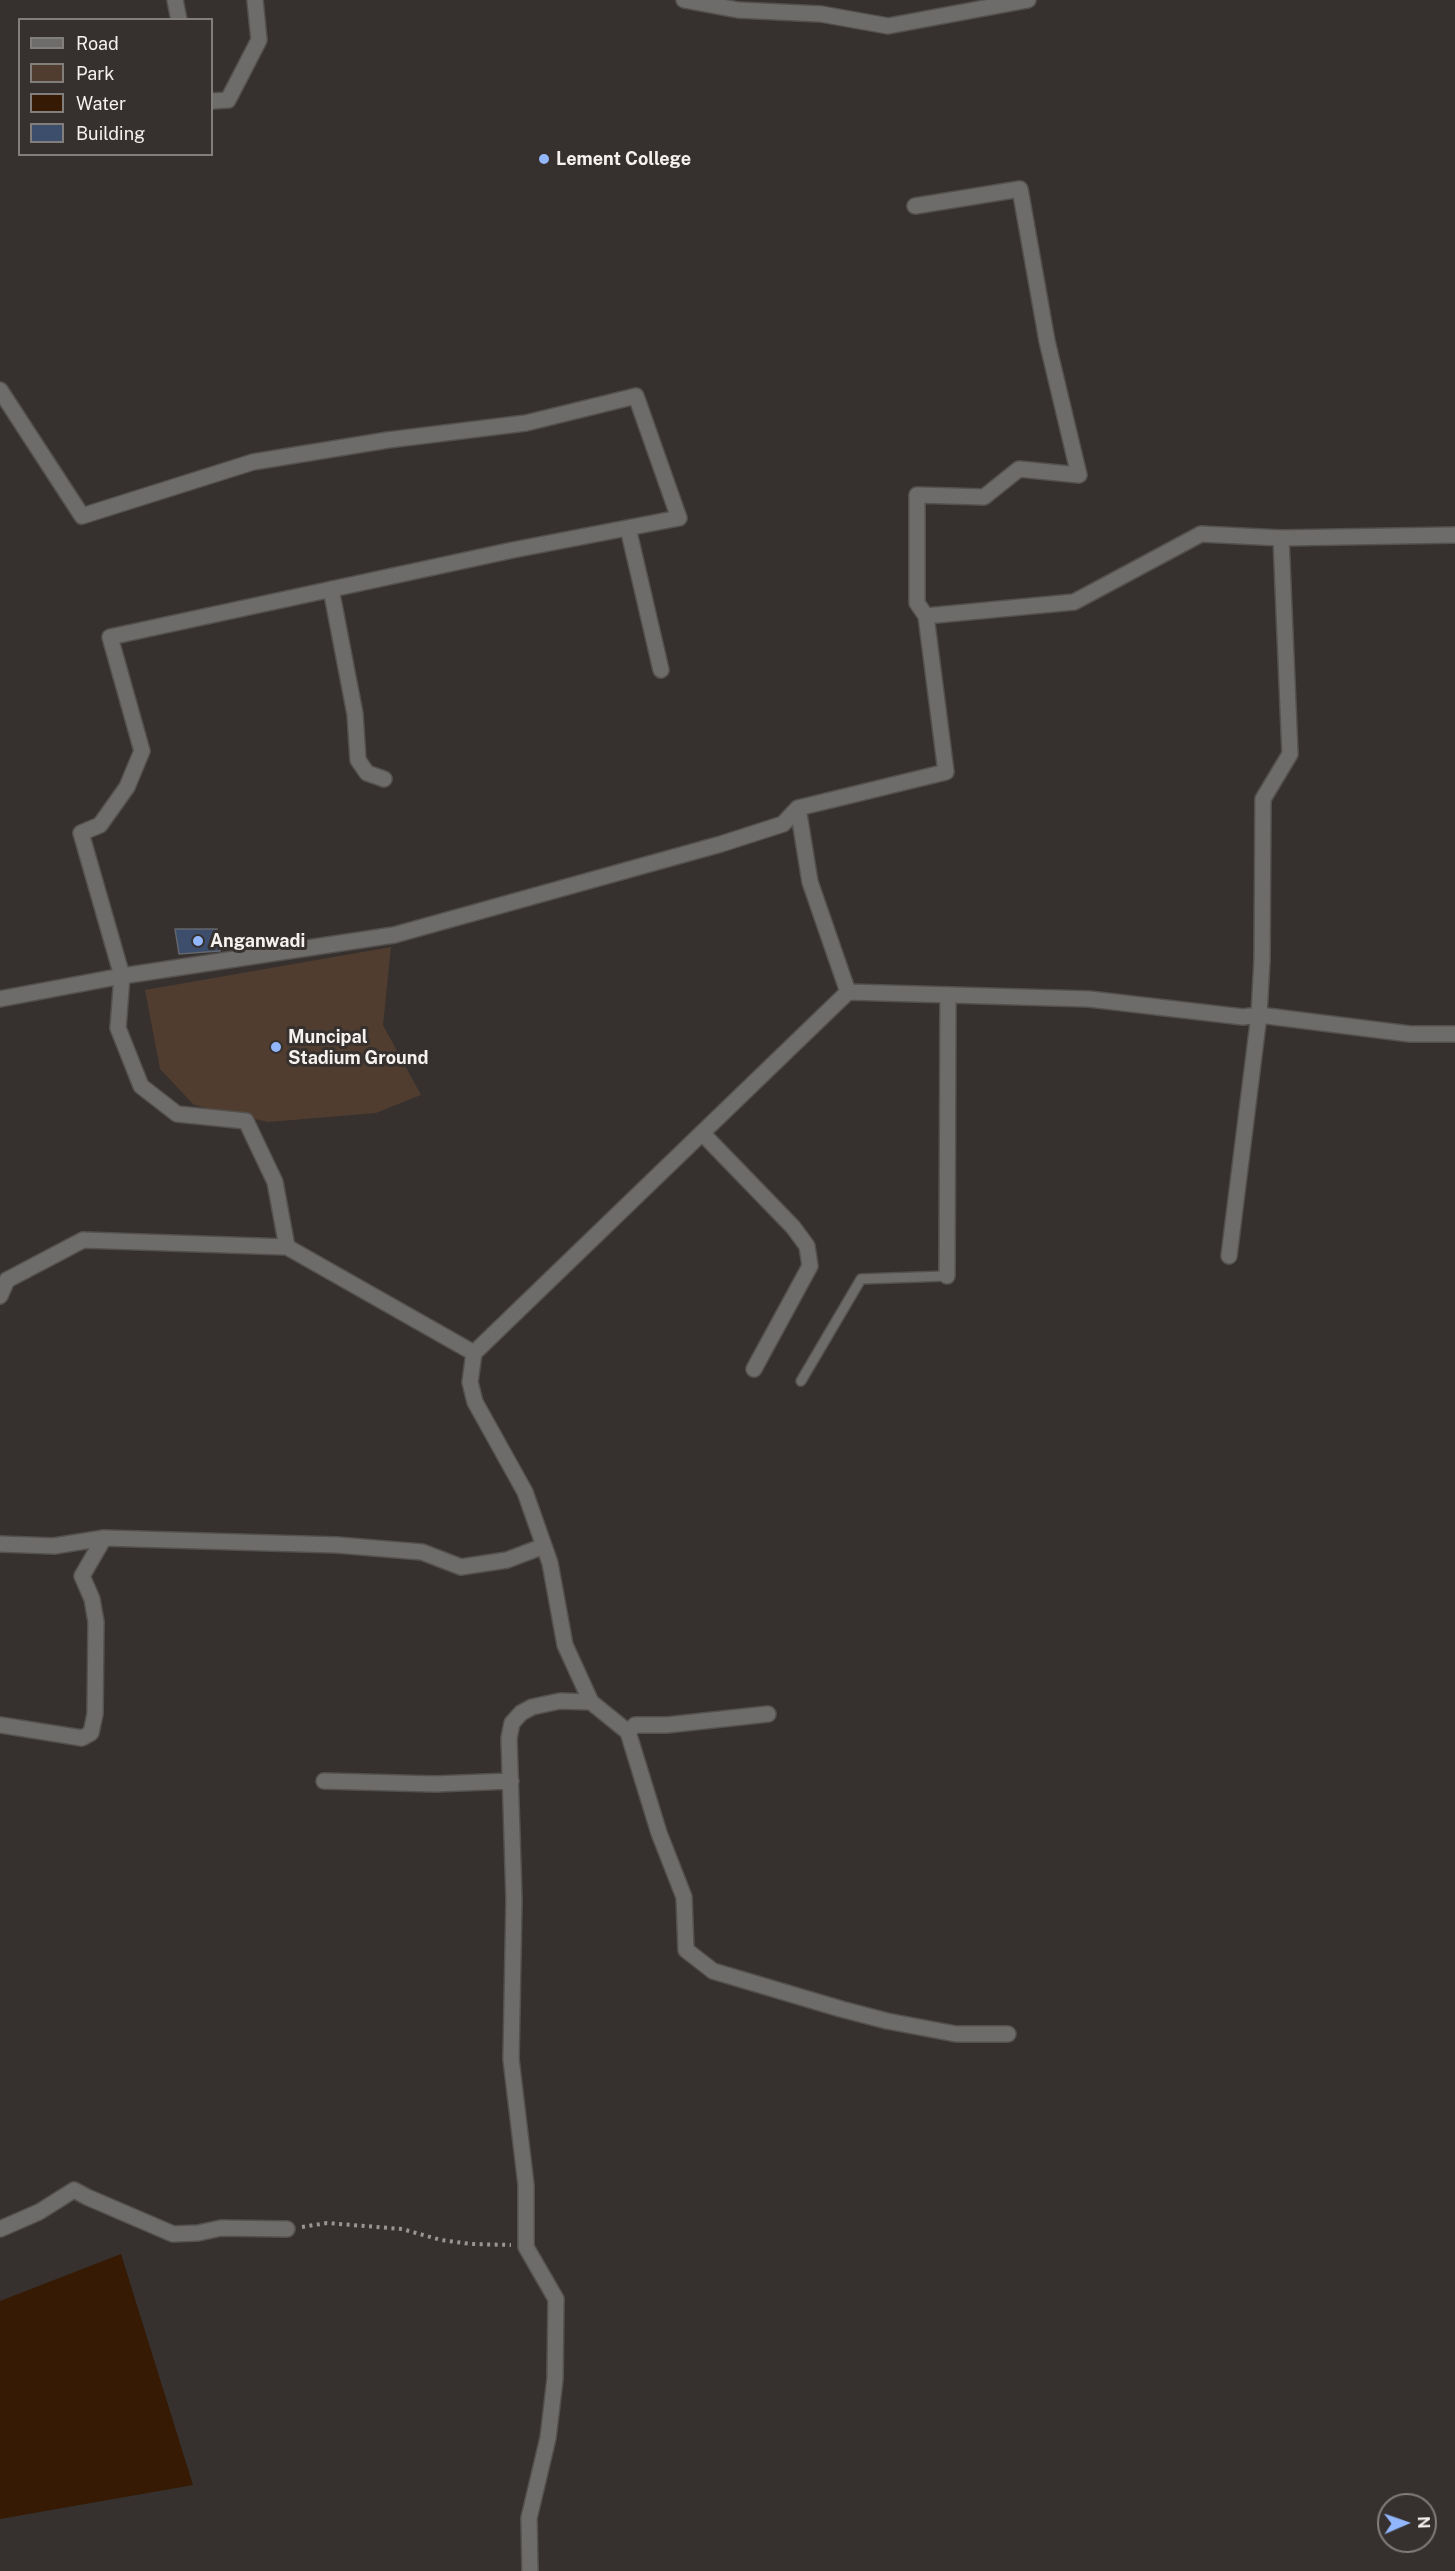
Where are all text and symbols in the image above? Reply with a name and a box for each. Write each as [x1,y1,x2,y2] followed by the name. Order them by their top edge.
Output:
[18,18,213,156] legend
[76,33,119,54] text: Road
[76,63,114,84] text: Park
[76,93,126,114] text: Water
[76,123,145,144] text: Building
[556,148,691,170] place label: Lement College
[537,152,551,166] marker: Lement College
[210,930,305,952] place label: Anganwadi
[191,934,205,948] marker: Anganwadi
[288,1026,428,1068] place label: Muncipal Stadium Ground
[269,1040,283,1054] marker: Muncipal Stadium Ground
[1377,2493,1437,2553] north arrow
[1414,2516,1433,2529] text: N

